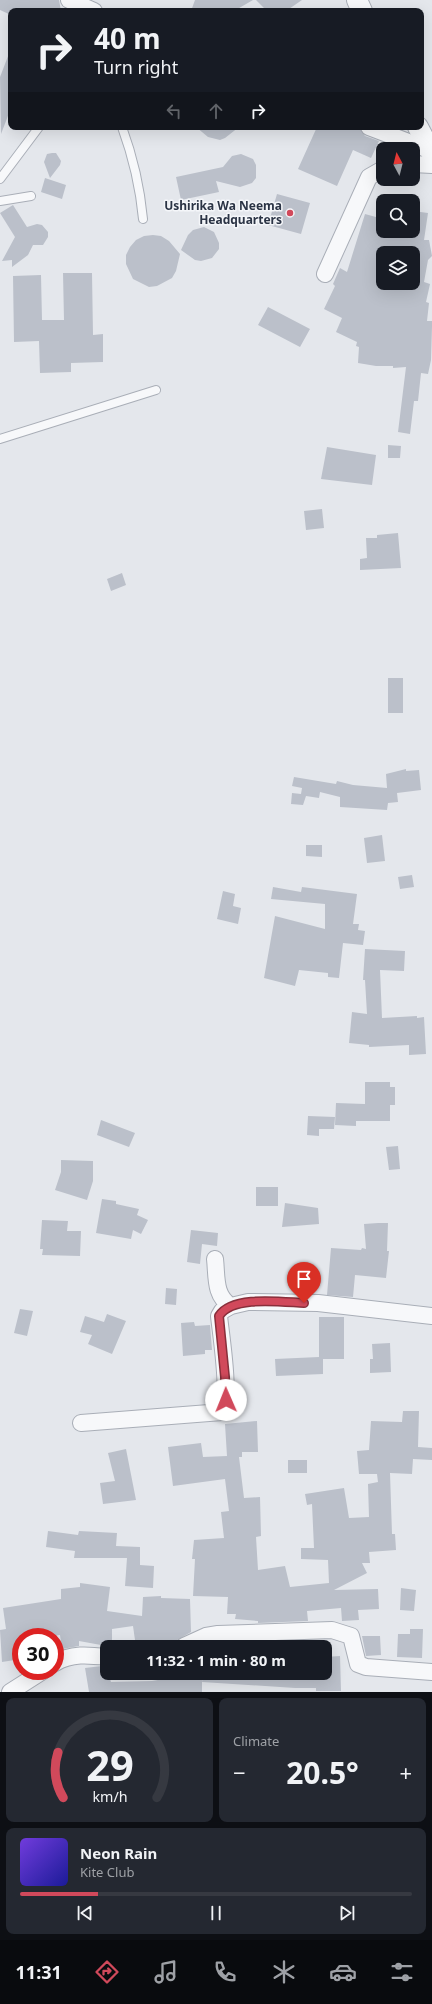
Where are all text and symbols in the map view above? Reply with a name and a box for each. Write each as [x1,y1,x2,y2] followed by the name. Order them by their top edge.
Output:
[94,19,161,57] text: 40 m
[28,24,80,76] icon: right
[94,55,178,79] text: Turn right
[163,100,185,122] icon: left
[205,100,227,122] icon: ahead
[247,100,269,122] icon: right
[376,142,420,186] north arrow
[376,142,420,290] map controls
[376,194,420,238] button: search
[164,197,282,228] place label: Ushirika Wa Neema Headquarters
[285,208,295,218] marker: Ushirika Wa Neema Headquarters
[376,246,420,290] button: layers
[287,1262,321,1303] pin
[293,1268,315,1290] icon: arrive
[205,1379,247,1421] position arrow
[12,1628,64,1680] speed limit sign: 30
[146,1650,286,1670] text: 11:32 · 1 min · 80 m
[233,1732,279,1750] text: Climate
[86,1737,133,1793] text: 29
[286,1752,359,1793] text: 20.5°
[233,1757,246,1787] text: −
[399,1757,412,1787] text: +
[92,1787,127,1806] text: km/h
[80,1843,157,1863] text: Neon Rain
[80,1863,134,1881] text: Kite Club
[74,1902,96,1924] icon: previous
[205,1902,227,1924] icon: pause
[336,1902,358,1924] icon: next
[93,1958,121,1986] icon: directions
[152,1958,180,1986] icon: music
[211,1958,239,1986] icon: phone
[270,1958,298,1986] icon: climate
[329,1958,357,1986] icon: car
[388,1958,416,1986] icon: filters
[16,1960,62,1984] text: 11:31

